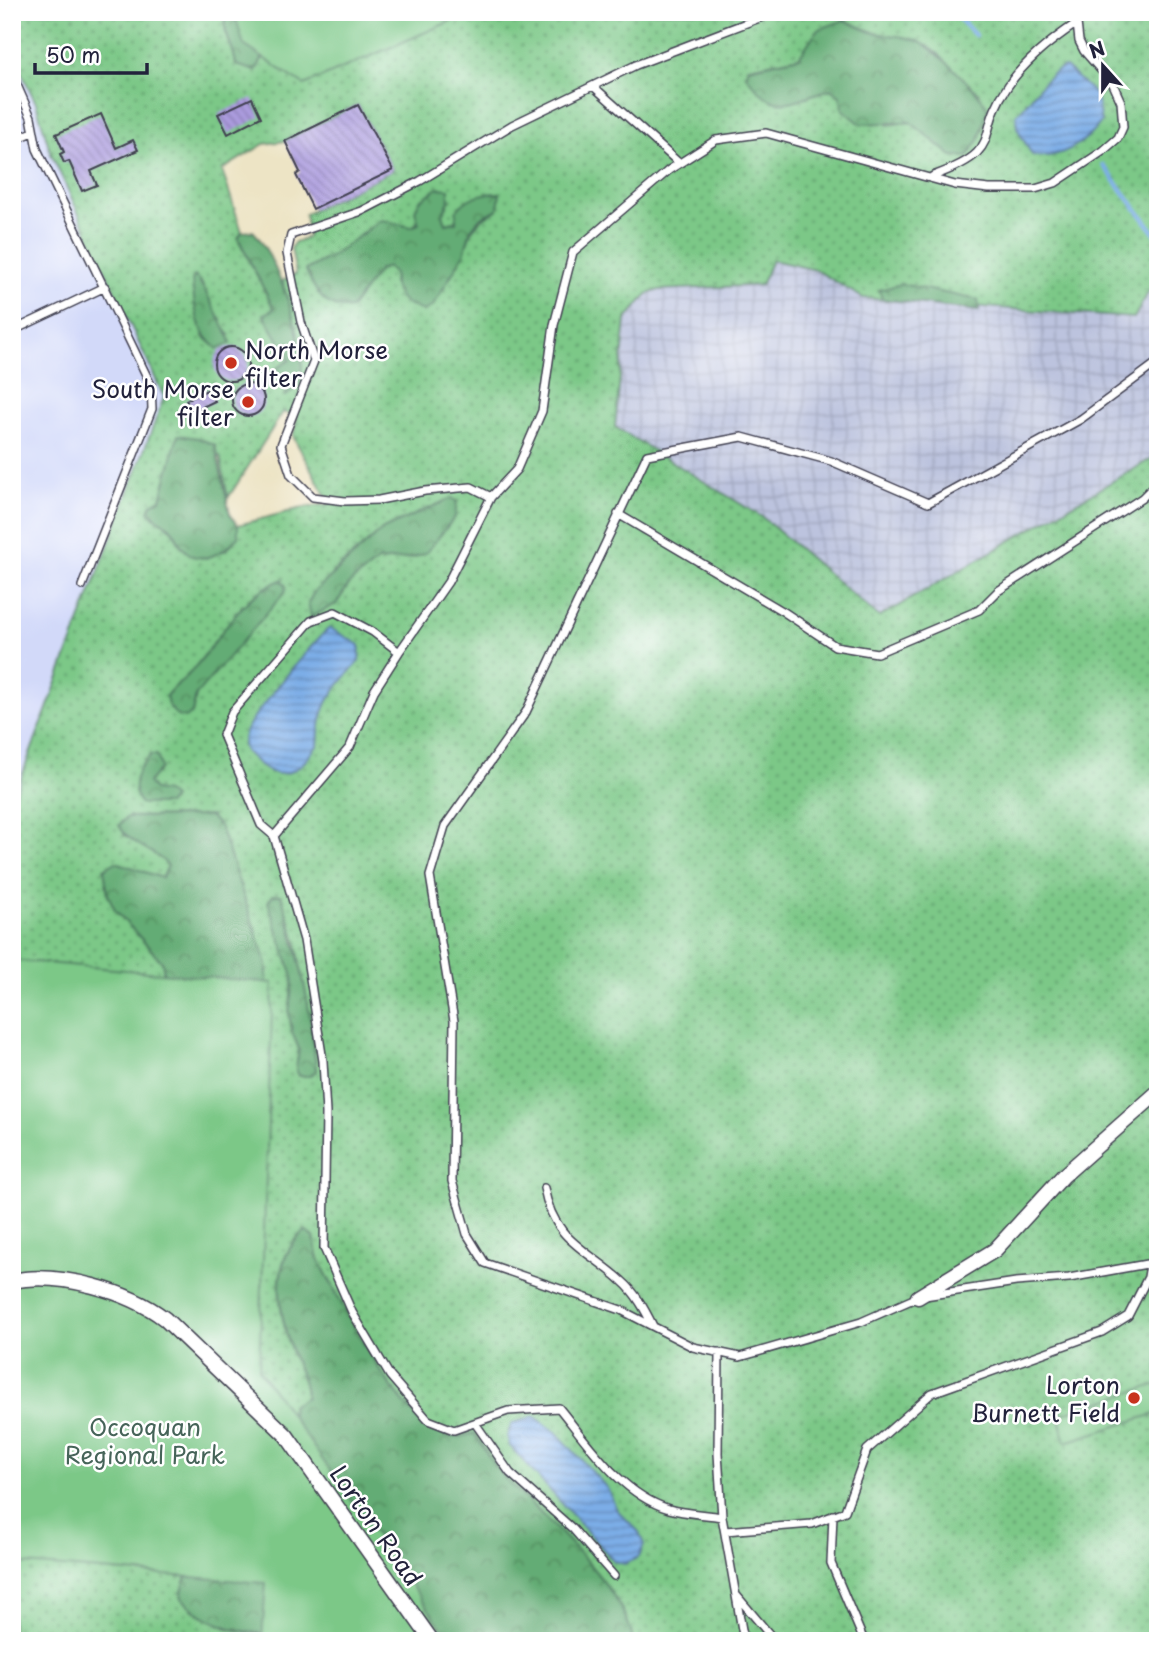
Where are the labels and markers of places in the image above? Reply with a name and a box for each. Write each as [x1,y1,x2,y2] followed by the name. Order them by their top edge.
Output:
[245,331,388,395] place label: North Morse filter
[223,355,239,371] marker: North Morse filter
[92,370,235,434] place label: South Morse filter
[240,394,256,410] marker: South Morse filter
[971,1366,1120,1430] place label: Lorton Burnett Field
[1126,1390,1142,1406] marker: Lorton Burnett Field

